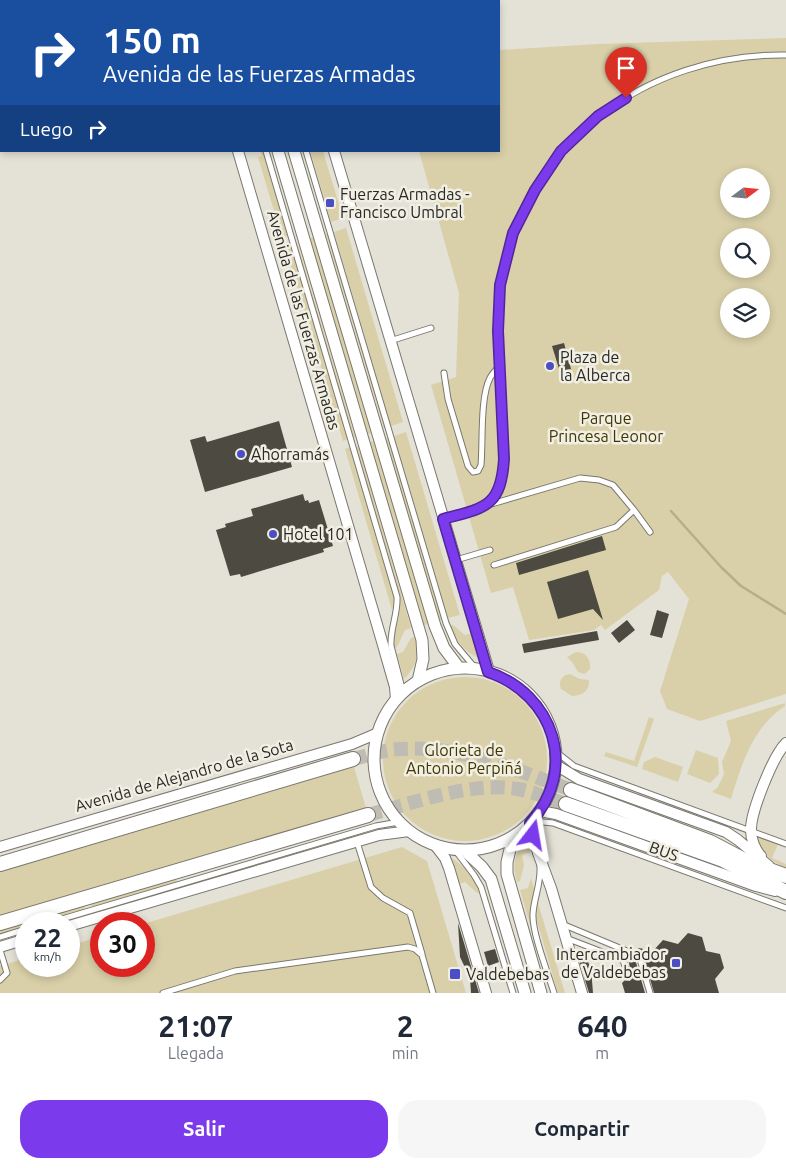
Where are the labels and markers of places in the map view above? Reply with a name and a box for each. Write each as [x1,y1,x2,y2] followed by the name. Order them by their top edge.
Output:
[605,47,647,98] pin
[340,185,470,221] place label: Fuerzas Armadas - Francisco Umbral
[324,197,336,209] marker: Fuerzas Armadas - Francisco Umbral
[560,348,631,384] place label: Plaza de la Alberca
[544,360,556,372] marker: Plaza de la Alberca
[251,445,329,463] place label: Ahorramás
[235,448,247,460] marker: Ahorramás
[283,525,354,543] place label: Hotel 101
[267,528,279,540] marker: Hotel 101
[556,945,666,981] place label: Intercambiador de Valdebebas
[670,957,682,969] marker: Intercambiador de Valdebebas
[466,965,549,983] place label: Valdebebas
[448,967,462,981] marker: Valdebebas

